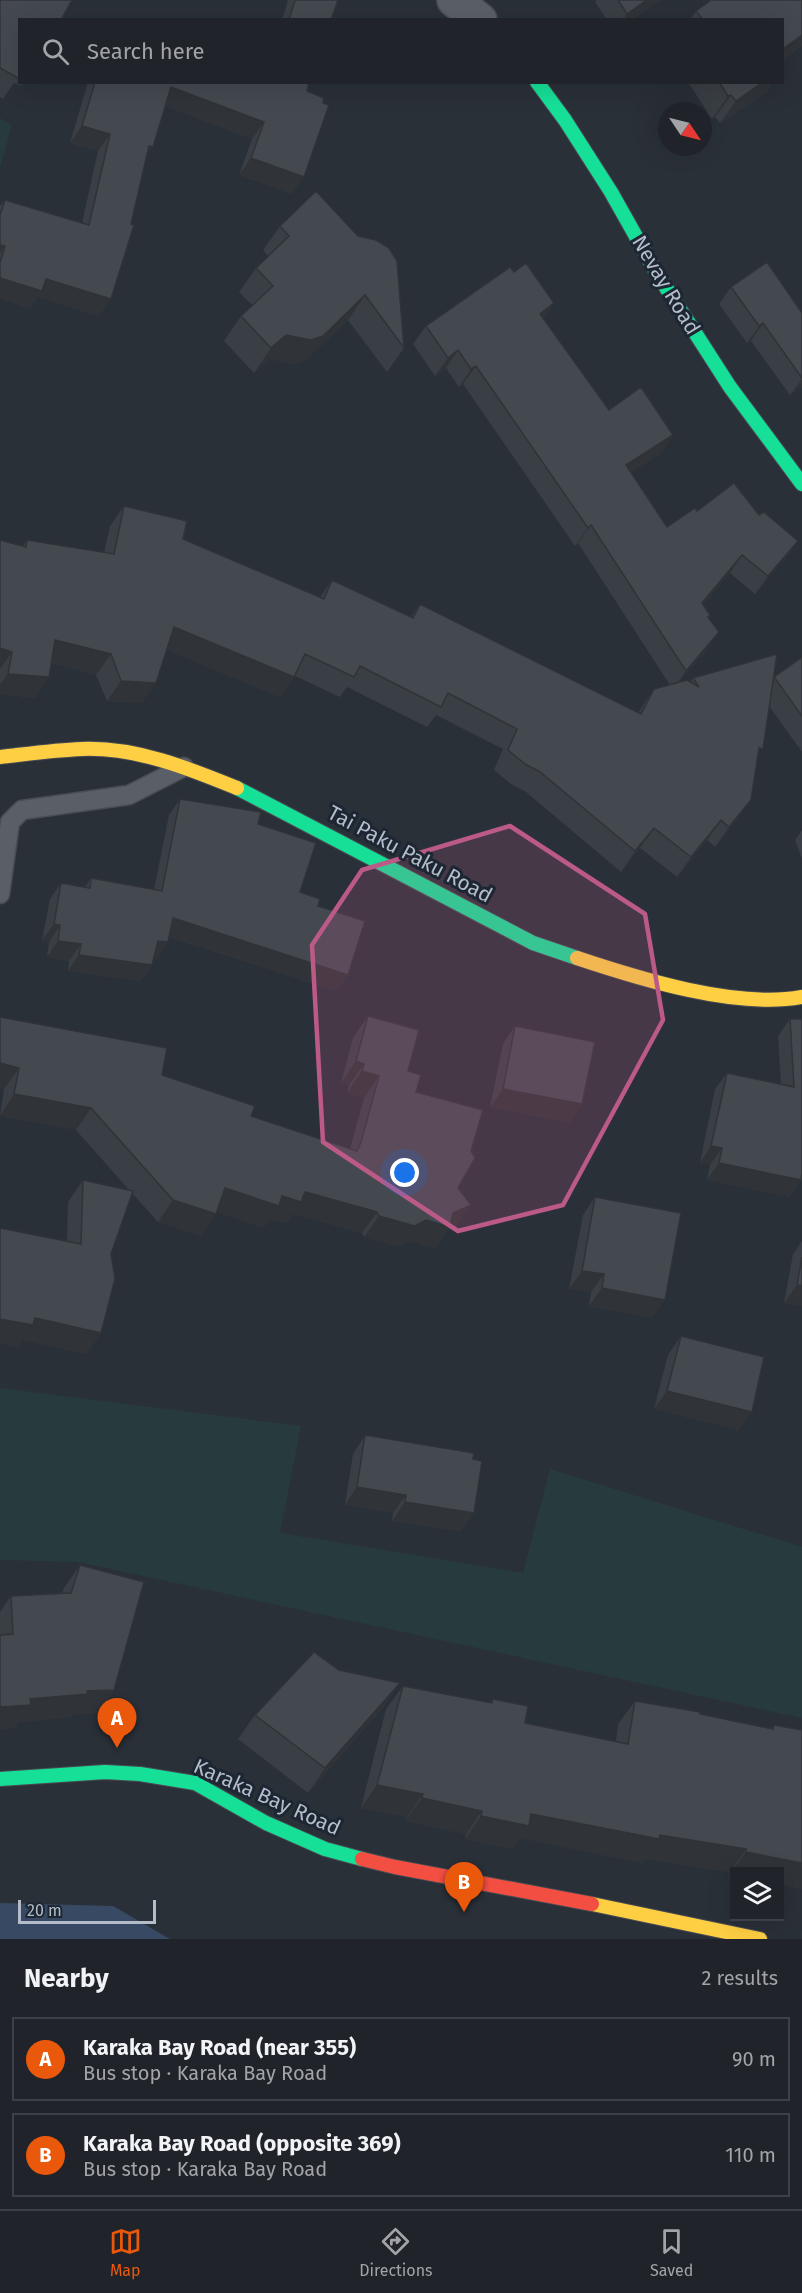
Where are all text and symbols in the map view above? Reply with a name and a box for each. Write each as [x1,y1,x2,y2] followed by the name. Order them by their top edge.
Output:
[18,18,784,84] search box
[39,35,72,68] icon: search
[87,38,205,65] text: Search here
[658,102,712,156] north arrow
[626,231,706,339] street label: Nevay Road
[323,800,497,908] street label: Tai Paku Paku Road
[390,1158,419,1187] your location
[98,1698,136,1748] pin: A
[190,1753,344,1841] street label: Karaka Bay Road
[444,1862,484,1912] pin: B
[730,1867,784,1921] map controls
[730,1867,784,1921] button: layers
[18,1897,156,1924] scale bar
[27,1901,62,1920] text: 20 m
[24,1963,109,1994] text: Nearby
[701,1966,778,1990] text: 2 results
[83,2034,356,2061] text: Karaka Bay Road (near 355)
[40,2047,51,2071] text: A
[732,2047,776,2071] text: 90 m
[83,2061,327,2085] text: Bus stop · Karaka Bay Road
[83,2130,401,2157] text: Karaka Bay Road (opposite 369)
[39,2143,52,2167] text: B
[725,2143,776,2167] text: 110 m
[83,2157,327,2181] text: Bus stop · Karaka Bay Road
[109,2225,142,2280] tab: Map
[359,2225,433,2280] tab: Directions
[650,2225,693,2280] tab: Saved

